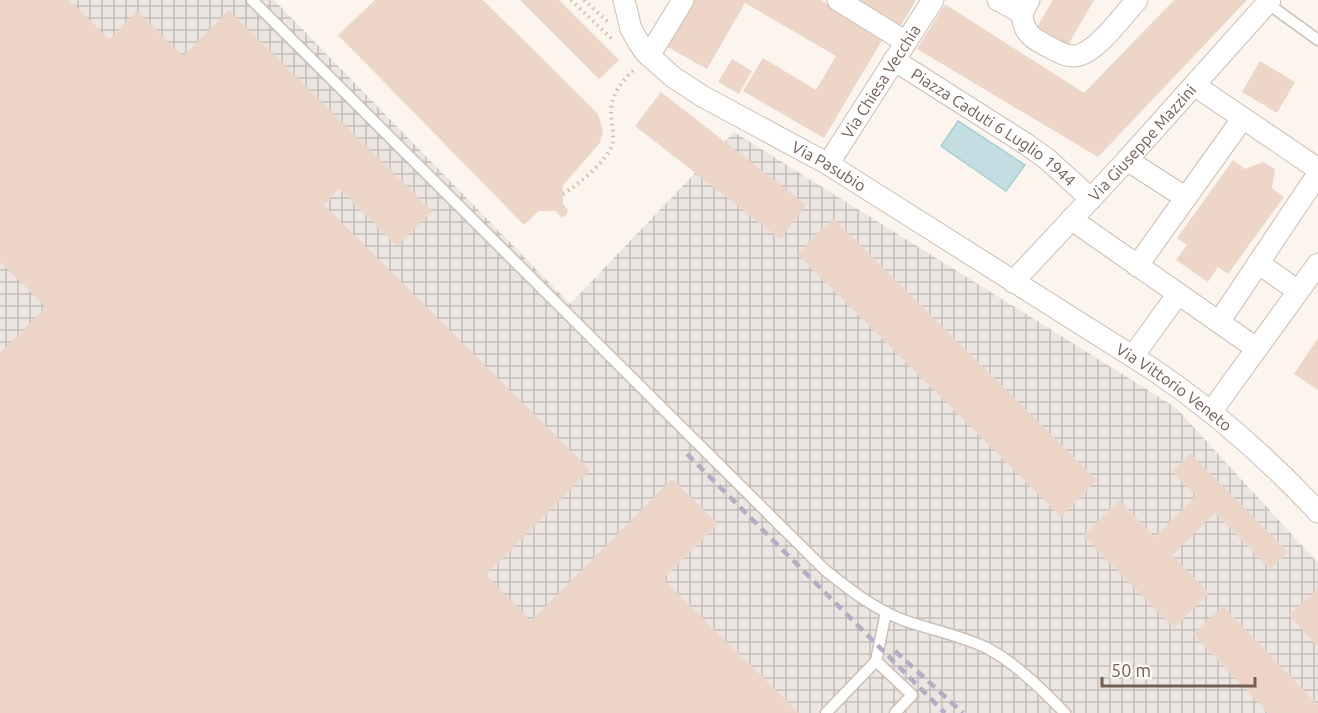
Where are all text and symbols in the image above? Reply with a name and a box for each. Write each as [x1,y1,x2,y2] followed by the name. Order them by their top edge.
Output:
[838,21,924,142] street label: Via Chiesa Vecchia
[908,64,1079,189] street label: Piazza Caduti 6 Luglio 1944
[1085,81,1199,204] street label: Via Giuseppe Mazzini
[789,137,869,195] street label: Via Pasubio
[1113,340,1236,435] street label: Via Vittorio Veneto
[1102,650,1255,688] scale bar
[1111,660,1151,680] text: 50 m

